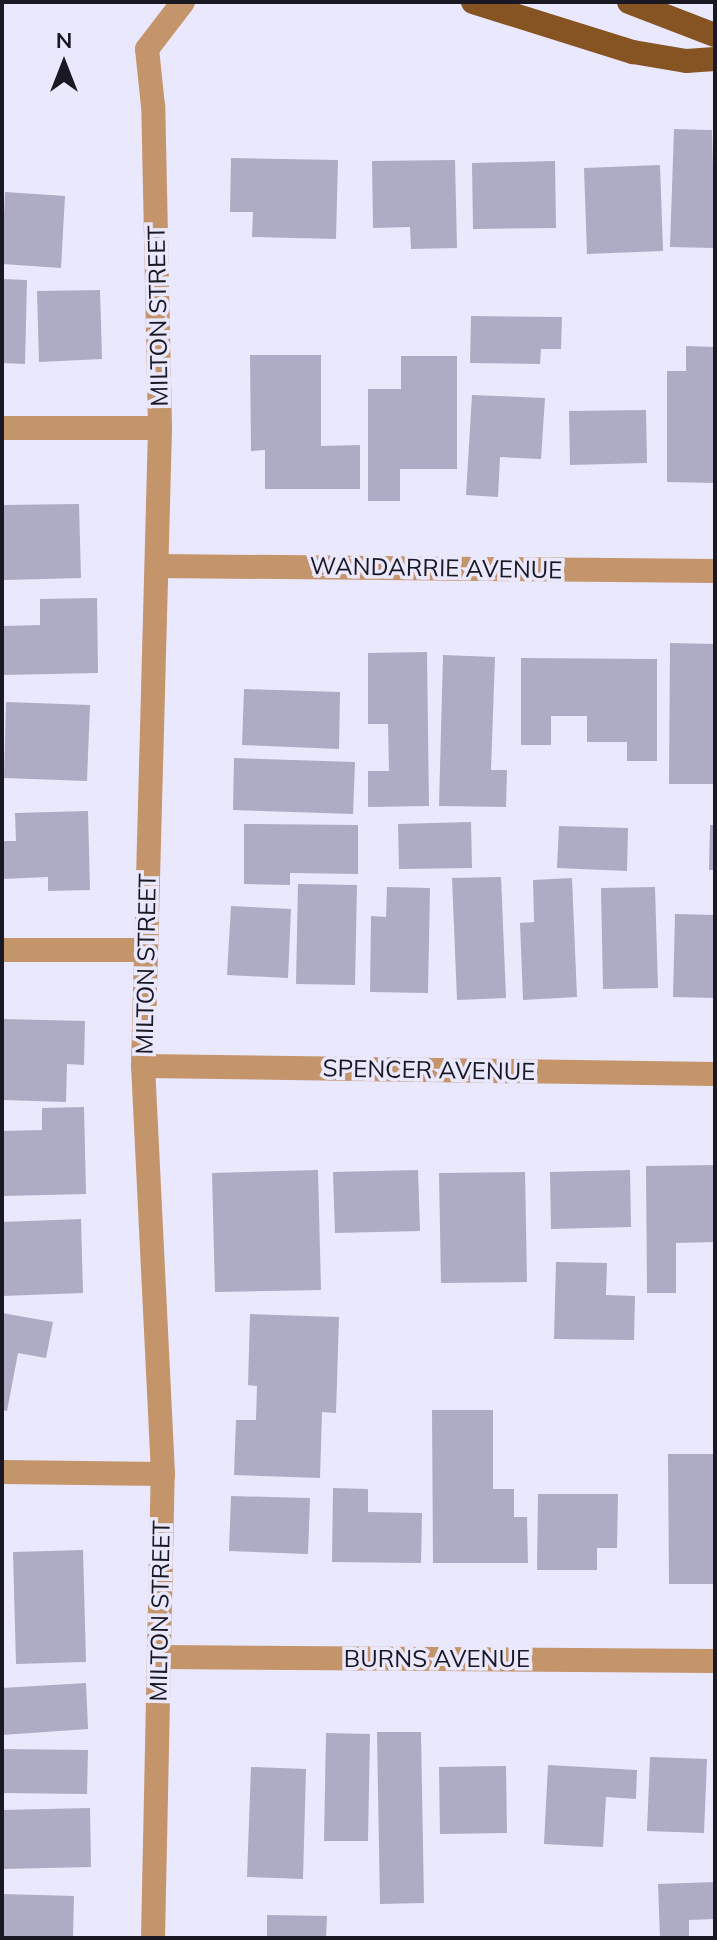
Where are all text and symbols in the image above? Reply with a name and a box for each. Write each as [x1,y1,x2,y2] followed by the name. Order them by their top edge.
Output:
[24,24,104,104] north arrow
[56,26,72,54] text: N
[142,225,174,407] street label: MILTON STREET
[309,551,563,585] street label: WANDARRIE AVENUE
[130,873,162,1055] street label: MILTON STREET
[322,1054,536,1086] street label: SPENCER AVENUE
[144,1520,176,1702] street label: MILTON STREET
[344,1645,530,1673] street label: BURNS AVENUE

